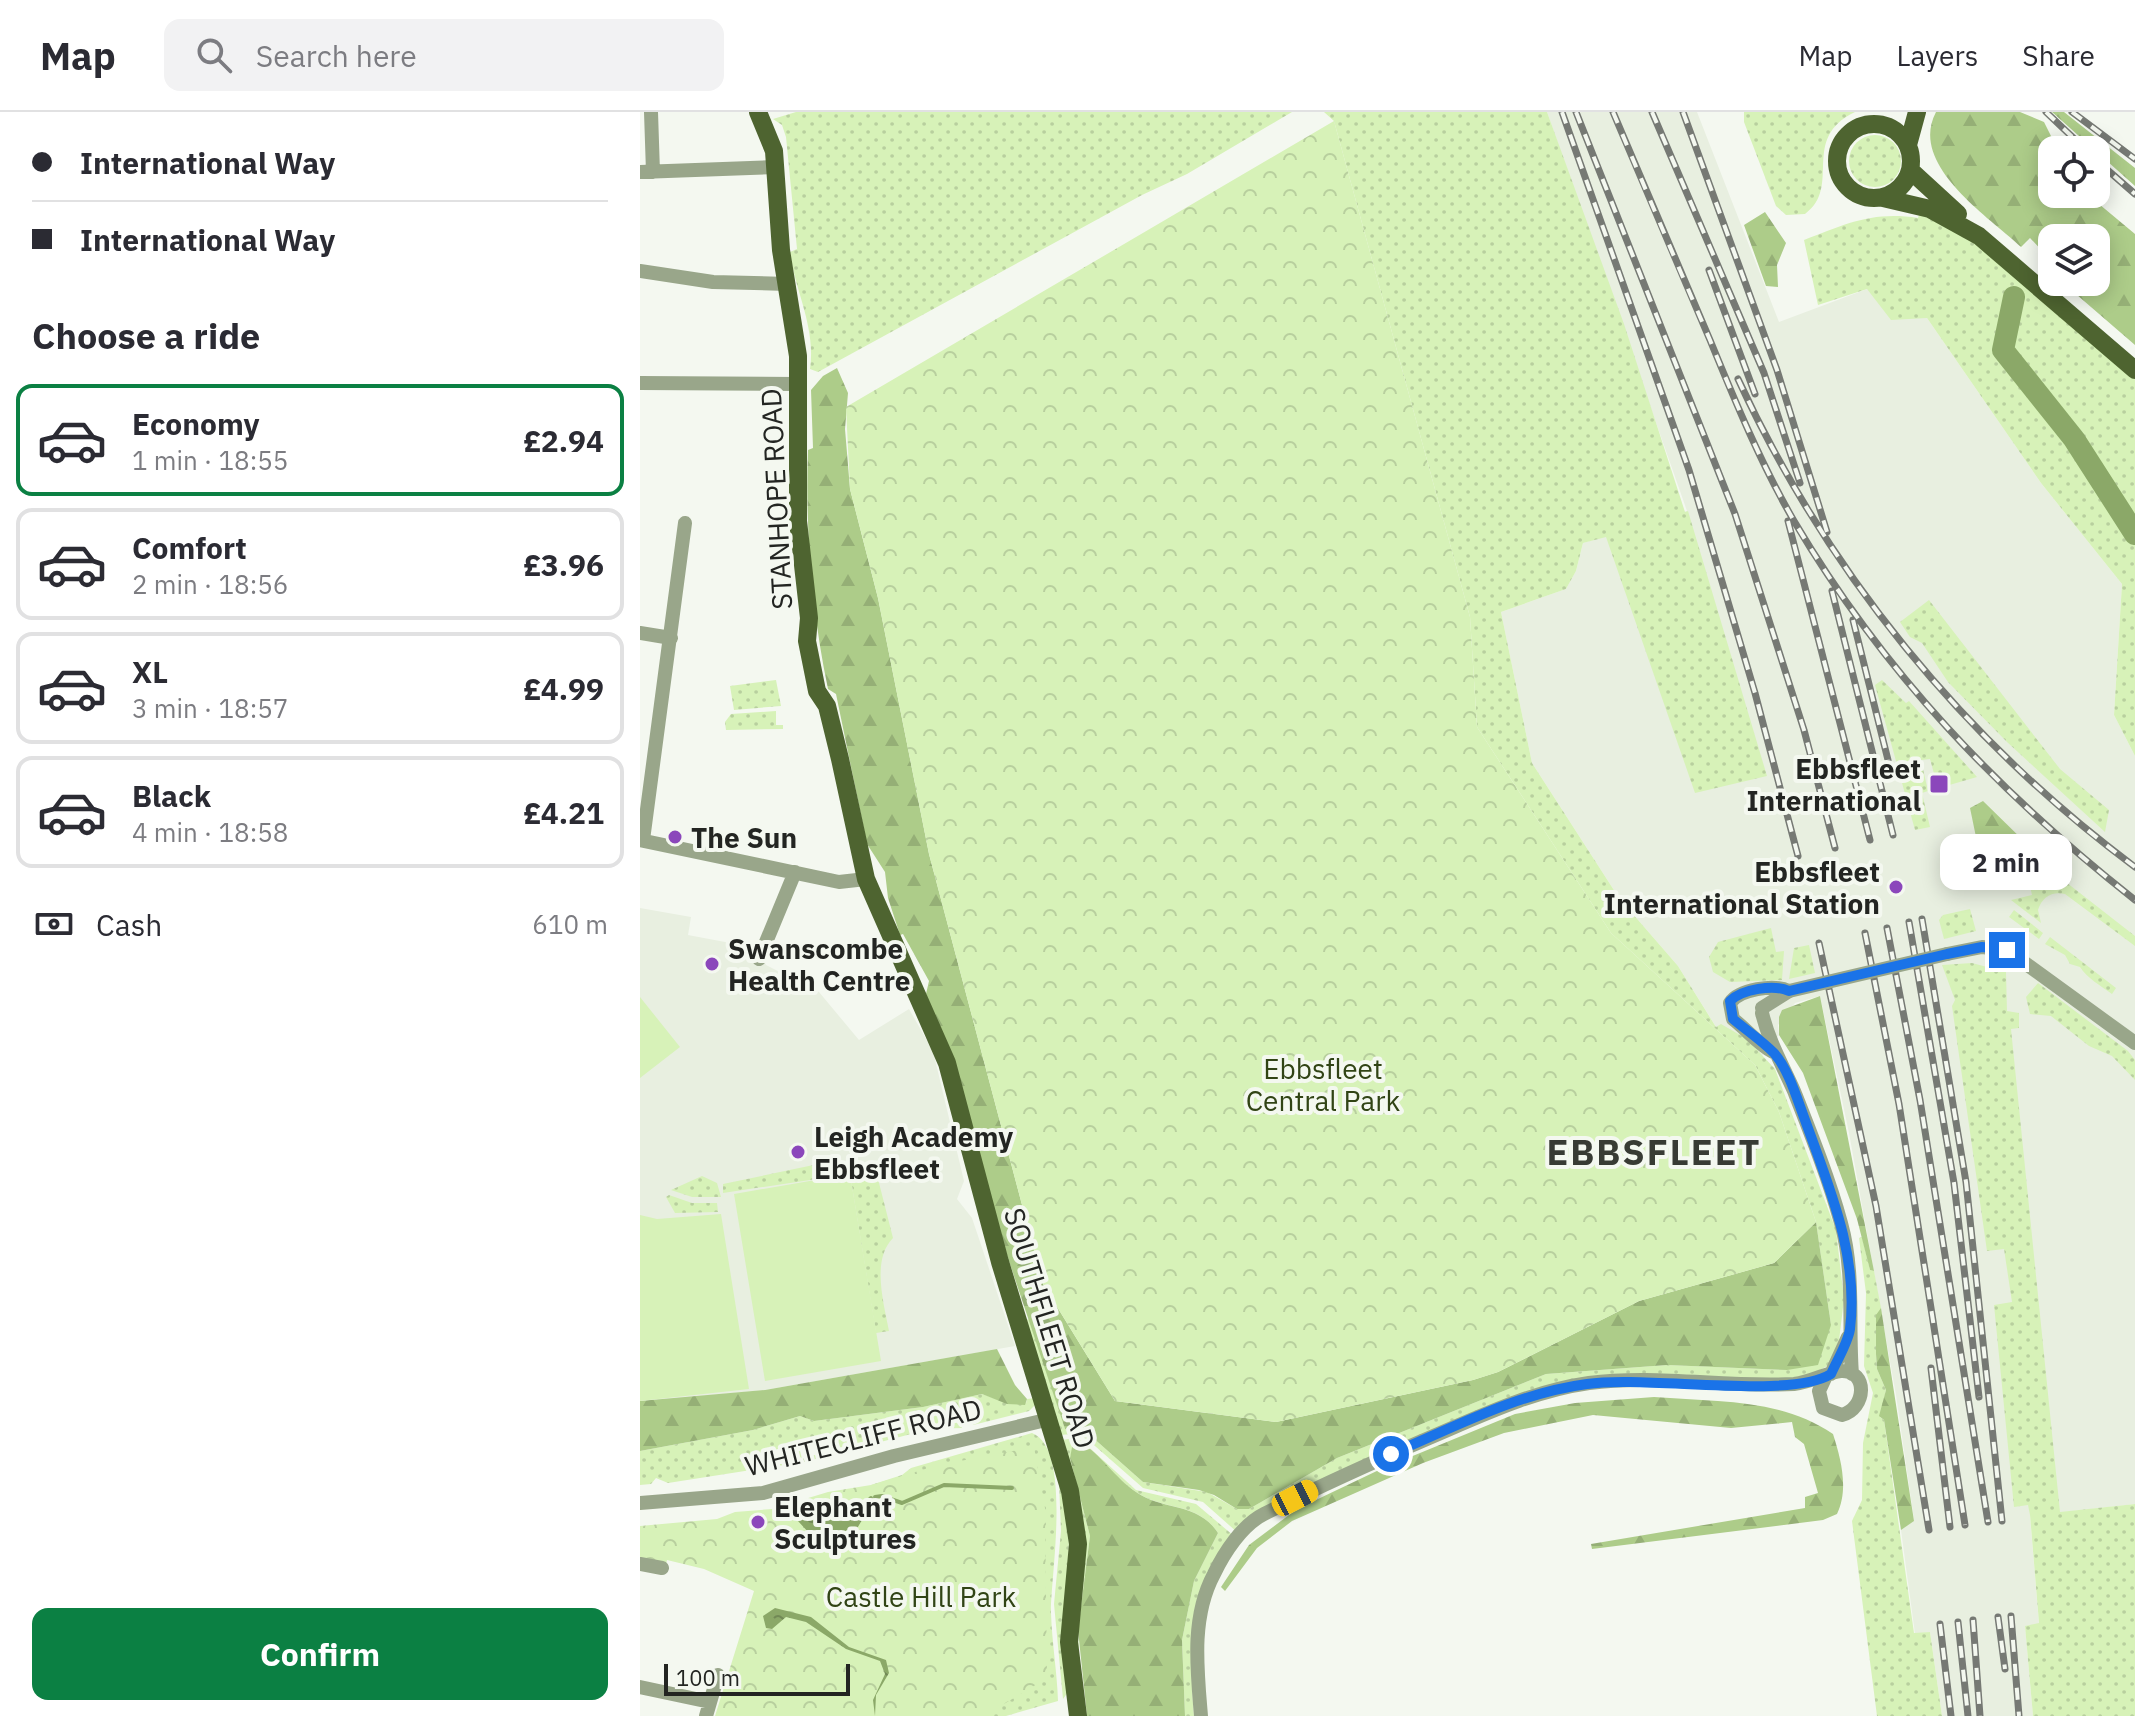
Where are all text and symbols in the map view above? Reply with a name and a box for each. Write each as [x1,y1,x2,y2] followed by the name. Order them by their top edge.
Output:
[164,19,724,91] search box
[40,31,116,80] text: Map
[192,33,236,77] icon: search
[256,36,417,75] text: Search here
[1798,37,1852,74] text: Map
[1896,37,1978,74] text: Layers
[2022,37,2095,74] text: Share
[2038,136,2110,296] map controls
[2038,136,2110,208] button: locate
[80,143,335,182] text: International Way
[80,220,335,259] text: International Way
[2038,224,2110,296] button: layers
[32,312,260,359] text: Choose a ride
[752,388,800,610] street label: STANHOPE ROAD
[36,404,108,476] icon: car
[132,404,260,443] text: Economy
[523,421,604,460] text: £2.94
[132,443,288,477] text: 1 min · 18:55
[36,528,108,600] icon: car
[132,528,247,567] text: Comfort
[523,545,604,584] text: £3.96
[132,567,288,601] text: 2 min · 18:56
[36,652,108,724] icon: car
[132,652,168,691] text: XL
[523,669,604,708] text: £4.99
[132,691,288,725] text: 3 min · 18:57
[1746,750,1921,819] place label: Ebbsfleet International
[1928,773,1950,795] marker: Ebbsfleet International
[36,776,108,848] icon: car
[132,776,211,815] text: Black
[523,793,604,832] text: £4.21
[132,815,288,849] text: 4 min · 18:58
[691,819,797,856] place label: The Sun
[666,828,684,846] marker: The Sun
[1941,834,2073,890] callout: 2 min
[1972,845,2040,879] text: 2 min
[1604,853,1880,922] place label: Ebbsfleet International Station
[1887,878,1905,896] marker: Ebbsfleet International Station
[32,902,76,946] icon: cash
[96,905,162,944] text: Cash
[532,907,608,941] text: 610 m
[728,930,911,999] place label: Swanscombe Health Centre
[1989,932,2025,968] route end
[703,955,721,973] marker: Swanscombe Health Centre
[1246,1050,1400,1119] park label: Ebbsfleet Central Park
[814,1118,1013,1187] place label: Leigh Academy Ebbsfleet
[1546,1128,1762,1175] district label: EBBSFLEET
[789,1143,807,1161] marker: Leigh Academy Ebbsfleet
[996,1203,1104,1453] street label: SOUTHFLEET ROAD
[741,1390,985,1484] street label: WHITECLIFF ROAD
[1373,1436,1409,1472] route start
[1268,1476,1322,1520] car
[774,1488,916,1557] place label: Elephant Sculptures
[749,1513,767,1531] marker: Elephant Sculptures
[826,1578,1016,1615] park label: Castle Hill Park
[32,1608,608,1700] button: Confirm
[664,1660,850,1696] scale bar
[676,1663,740,1692] text: 100 m

